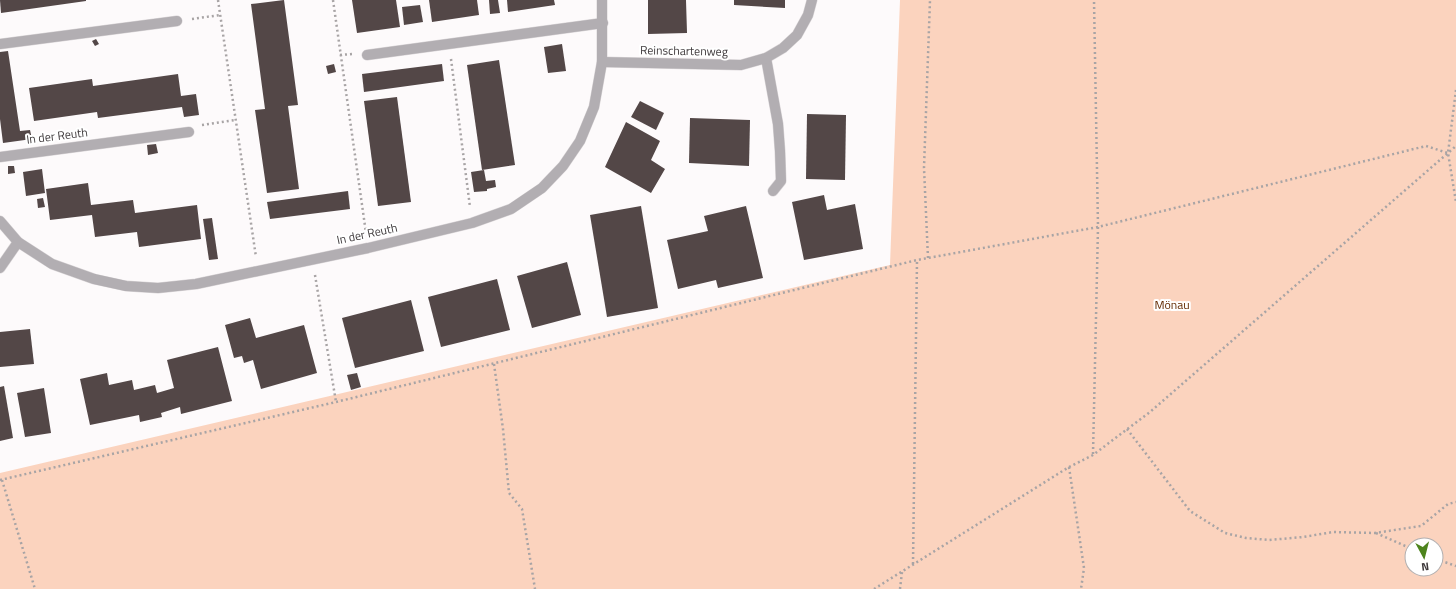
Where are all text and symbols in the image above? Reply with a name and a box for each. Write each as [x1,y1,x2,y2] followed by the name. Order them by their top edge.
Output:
[640,40,728,61] street label: Reinschartenweg
[25,122,89,149] street label: In der Reuth
[335,218,399,249] street label: In der Reuth
[1154,295,1190,314] park label: Mönau
[1404,537,1444,577] north arrow
[1420,559,1430,575] text: N

